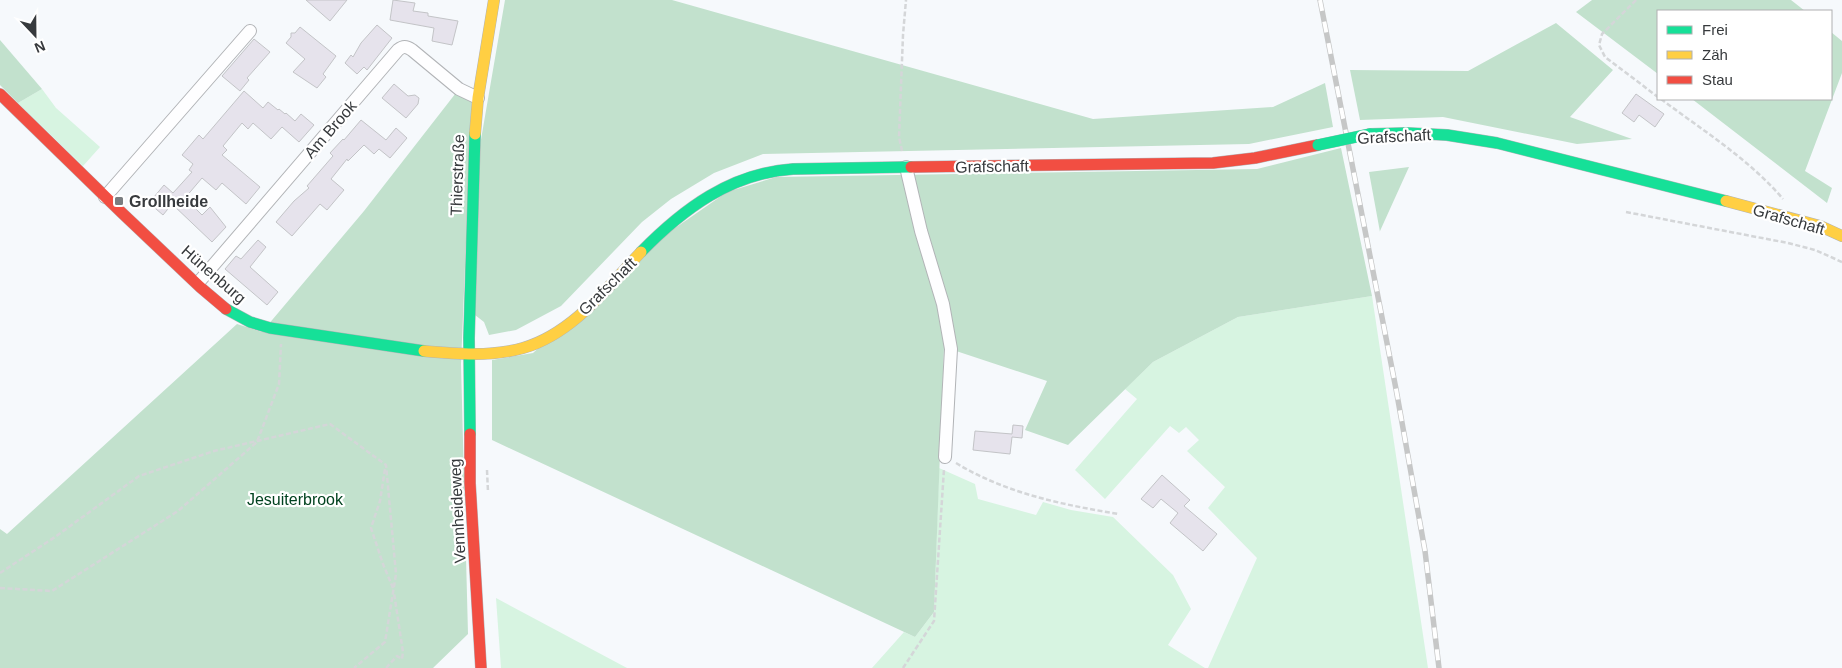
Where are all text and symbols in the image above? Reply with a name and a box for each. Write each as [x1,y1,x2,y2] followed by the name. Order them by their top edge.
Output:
[10,10,60,60] north arrow
[1657,10,1832,100] legend
[1702,21,1728,38] text: Frei
[32,38,48,56] text: N
[1702,46,1728,63] text: Zäh
[1702,71,1733,88] text: Stau
[301,96,360,161] street label: Am Brook
[1357,126,1432,147] street label: Grafschaft
[448,134,467,216] street label: Thierstraße
[955,157,1030,176] street label: Grafschaft
[129,193,208,210] place label: Grollheide
[113,195,125,207] marker: Grollheide
[1751,201,1827,238] street label: Grafschaft
[178,242,249,307] street label: Hünenburg
[575,254,640,318] street label: Grafschaft
[446,458,469,564] street label: Vennheideweg
[247,491,344,508] park label: Jesuiterbrook

